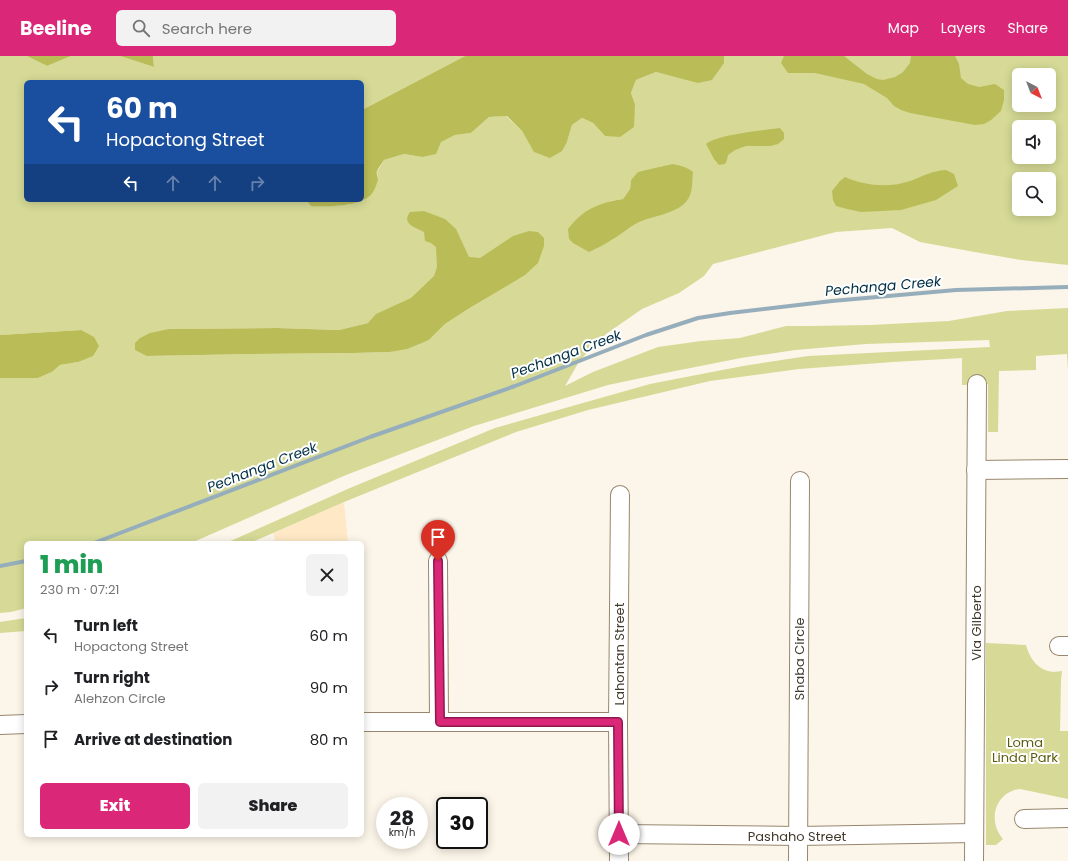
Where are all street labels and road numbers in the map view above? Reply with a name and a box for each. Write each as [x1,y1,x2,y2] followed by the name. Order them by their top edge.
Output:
[967,585,986,661] street label: Via Gilberto
[610,602,629,705] street label: Lahontan Street
[790,617,809,701] street label: Shaba Circle
[748,827,846,846] street label: Pashaho Street

